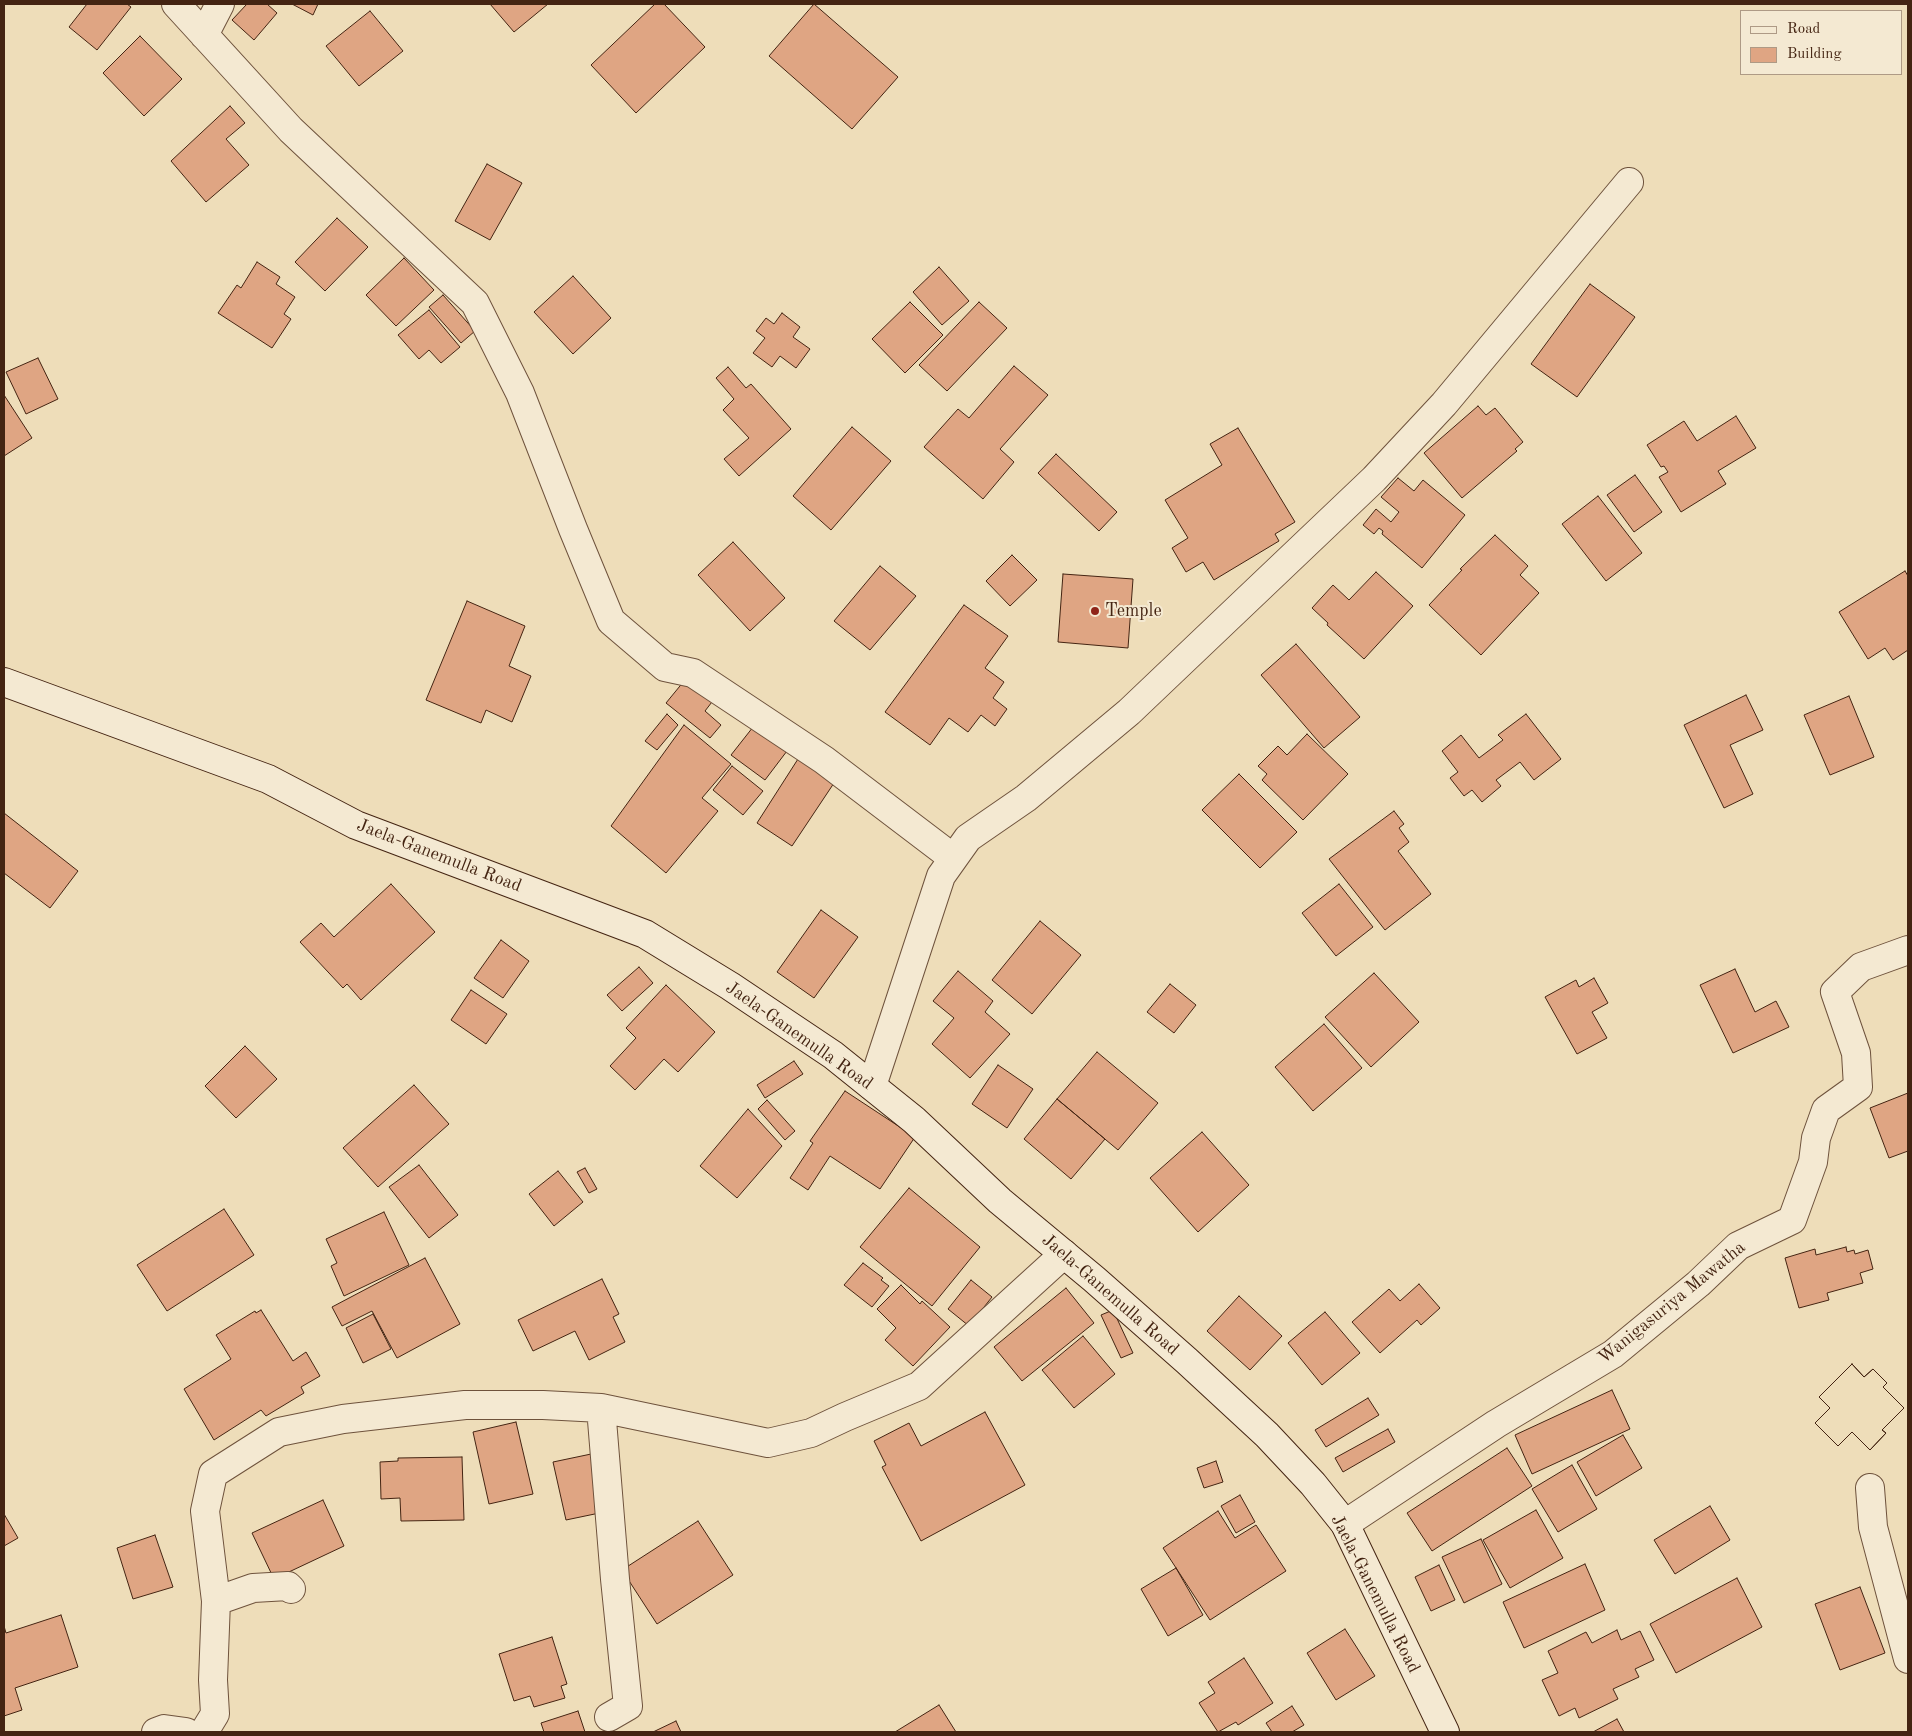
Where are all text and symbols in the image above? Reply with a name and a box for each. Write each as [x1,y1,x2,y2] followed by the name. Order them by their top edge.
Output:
[1740,10,1902,75] legend
[1787,22,1820,37] text: Road
[1787,47,1842,62] text: Building
[1105,600,1162,622] place label: Temple
[1089,605,1101,617] marker: Temple
[354,815,524,897] street label: Jaela-Ganemulla Road
[721,977,877,1095] street label: Jaela-Ganemulla Road
[1037,1230,1183,1360] street label: Jaela-Ganemulla Road
[1594,1237,1750,1369] street label: Wanigasuriya Mawatha
[1326,1511,1424,1677] street label: Jaela-Ganemulla Road

